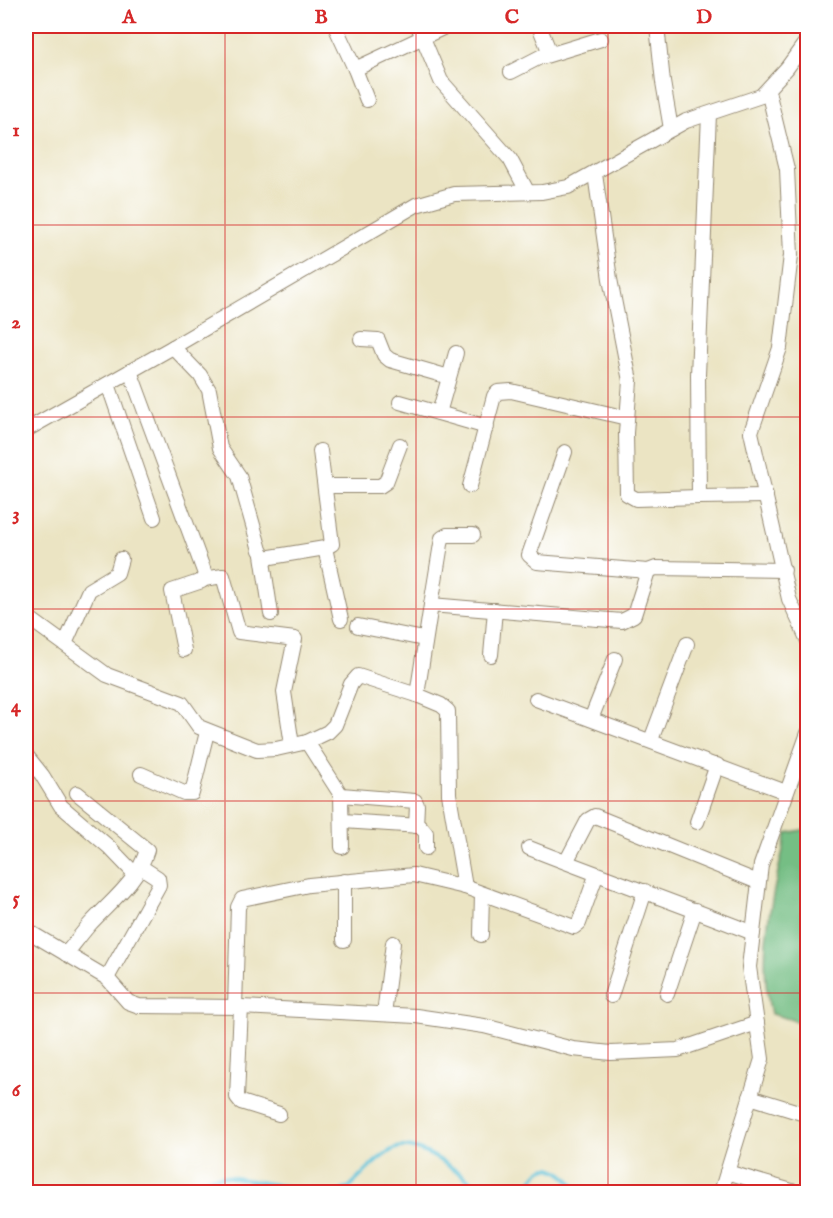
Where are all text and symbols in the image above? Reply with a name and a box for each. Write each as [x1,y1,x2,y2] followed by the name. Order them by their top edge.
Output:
[121,5,137,30] text: A
[314,5,328,30] text: B
[505,5,519,30] text: C
[696,5,712,30] text: D
[12,118,20,143] text: 1
[11,310,21,335] text: 2
[12,502,20,527] text: 3
[11,694,22,719] text: 4
[12,886,20,911] text: 5
[12,1078,22,1103] text: 6

